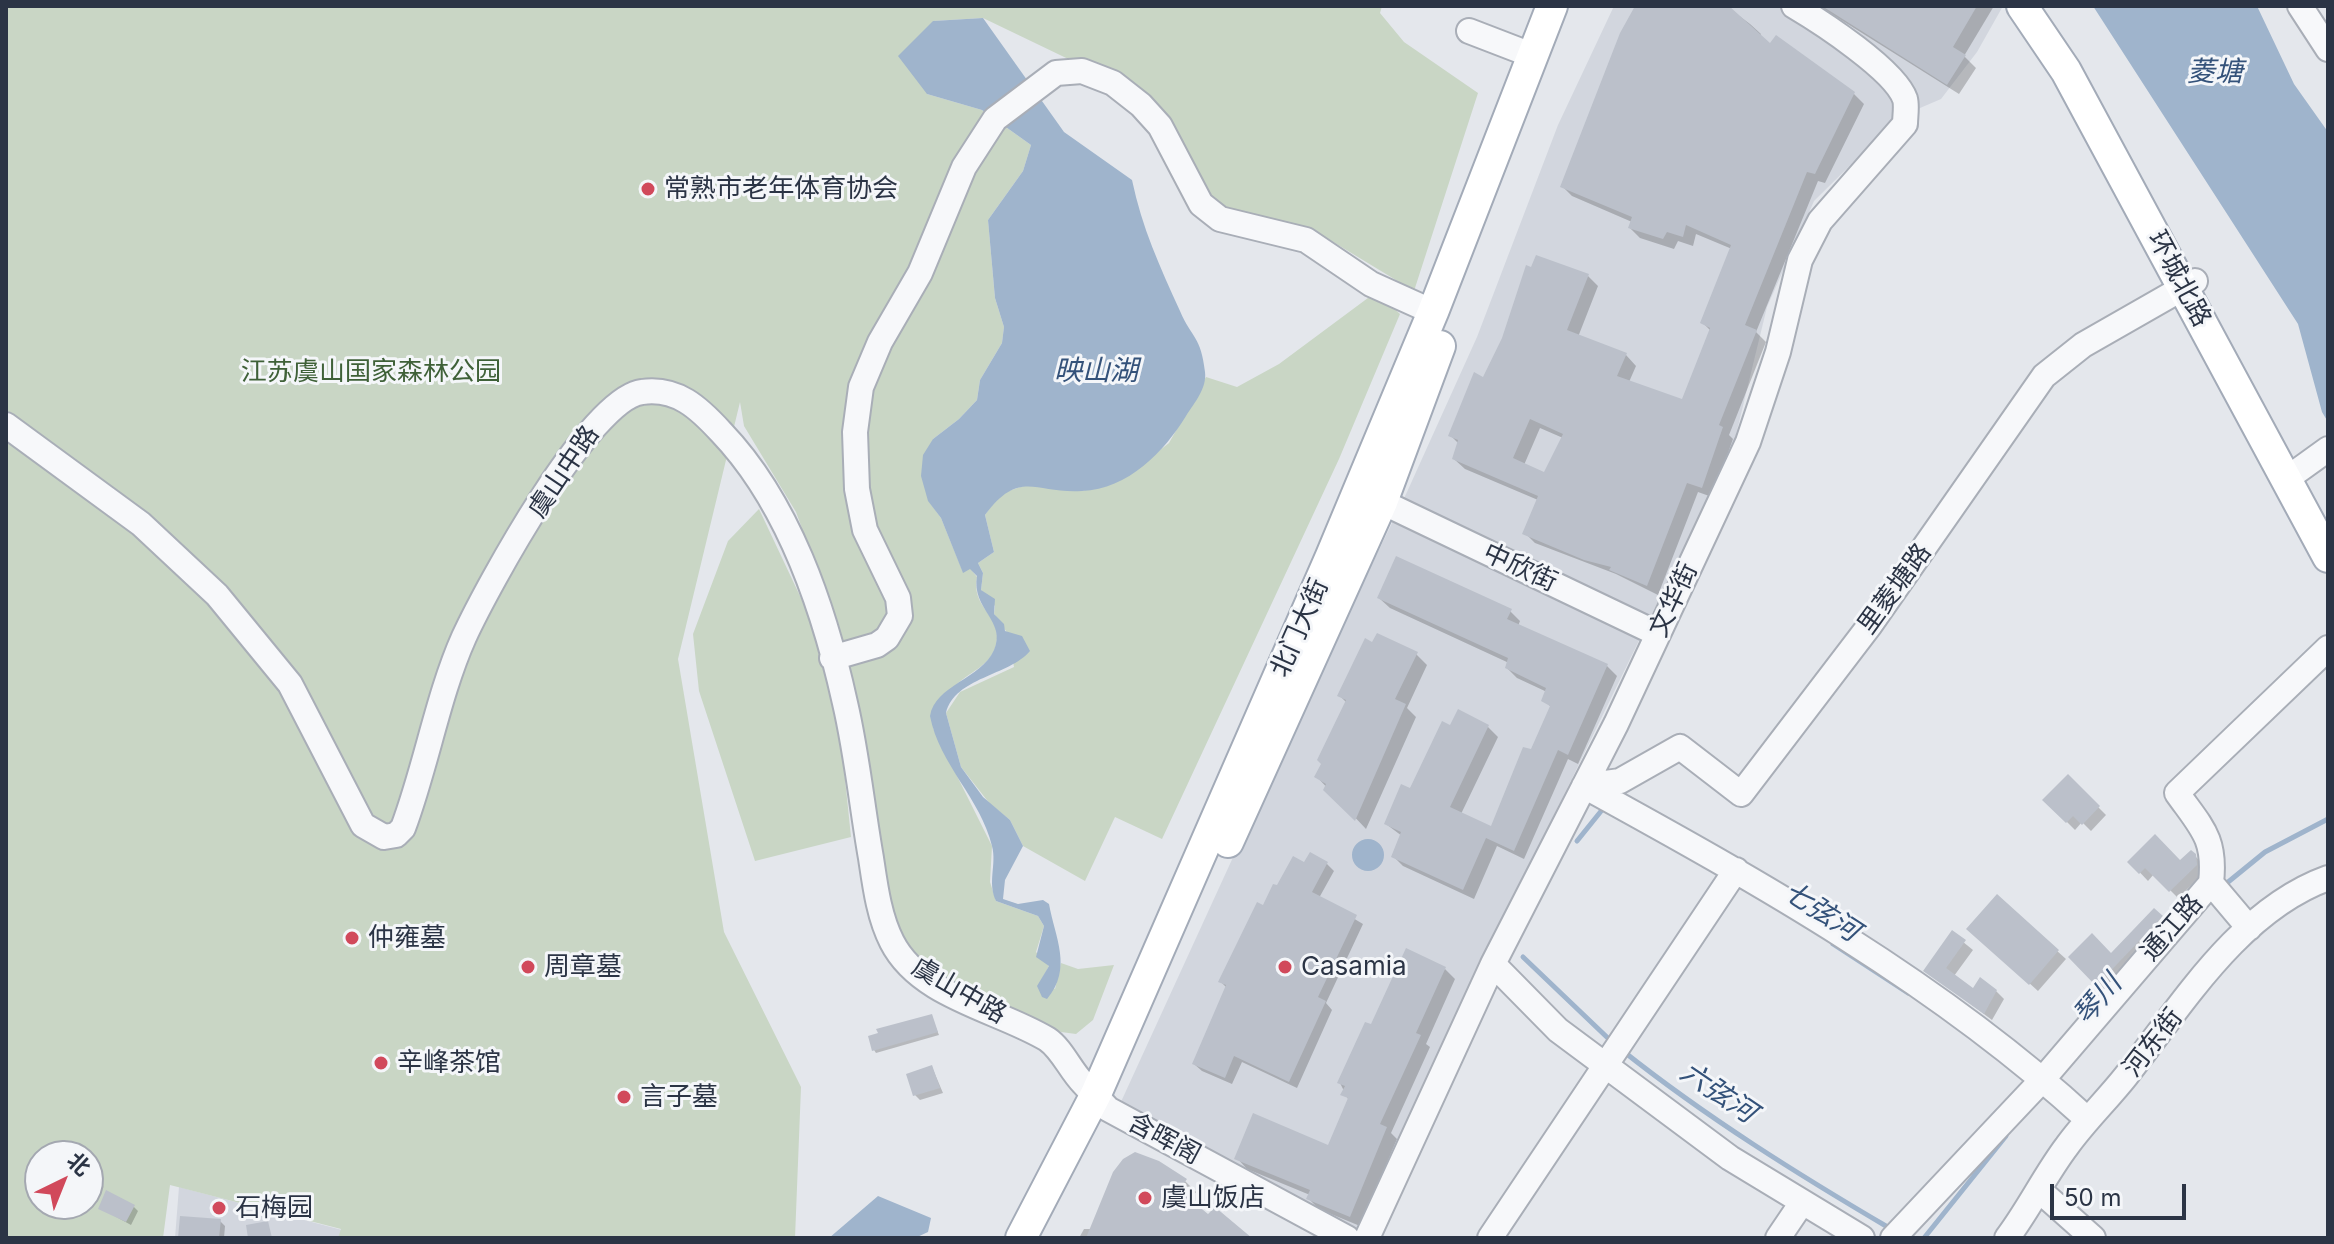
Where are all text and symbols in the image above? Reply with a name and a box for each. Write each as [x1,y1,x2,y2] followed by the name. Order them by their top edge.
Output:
[2187,56,2243,90] water label: 菱塘
[664,173,898,205] place label: 常熟市老年体育协会
[639,180,657,198] marker: 常熟市老年体育协会
[2141,226,2217,332] street label: 环城北路
[1054,355,1138,389] water label: 映山湖
[241,356,501,388] park label: 江苏虞山国家森林公园
[522,420,606,524] street label: 虞山中路
[1478,537,1562,599] street label: 中欣街
[1852,538,1938,640] street label: 里菱塘路
[1643,558,1705,642] street label: 文华街
[1265,574,1335,682] street label: 北门大街
[1777,875,1865,949] water label: 七弦河
[2135,888,2209,968] street label: 通江路
[368,922,446,954] place label: 仲雍墓
[343,929,361,947] marker: 仲雍墓
[544,951,622,983] place label: 周章墓
[906,951,1012,1031] street label: 虞山中路
[1301,951,1407,983] place label: Casamia
[519,958,537,976] marker: 周章墓
[1276,958,1294,976] marker: Casamia
[2067,968,2129,1032] water label: 琴川
[2117,1003,2189,1083] street label: 河东街
[397,1047,501,1079] place label: 辛峰茶馆
[372,1054,390,1072] marker: 辛峰茶馆
[1674,1056,1762,1130] water label: 六弦河
[640,1081,718,1113] place label: 言子墓
[615,1088,633,1106] marker: 言子墓
[1122,1107,1206,1171] street label: 含晖阁
[24,1140,104,1220] north arrow
[62,1147,96,1181] text: 北
[2054,1168,2190,1218] scale bar
[1161,1182,1265,1214] place label: 虞山饭店
[2064,1183,2122,1212] text: 50 m
[1136,1189,1154,1207] marker: 虞山饭店
[235,1192,313,1224] place label: 石梅园
[210,1199,228,1217] marker: 石梅园

